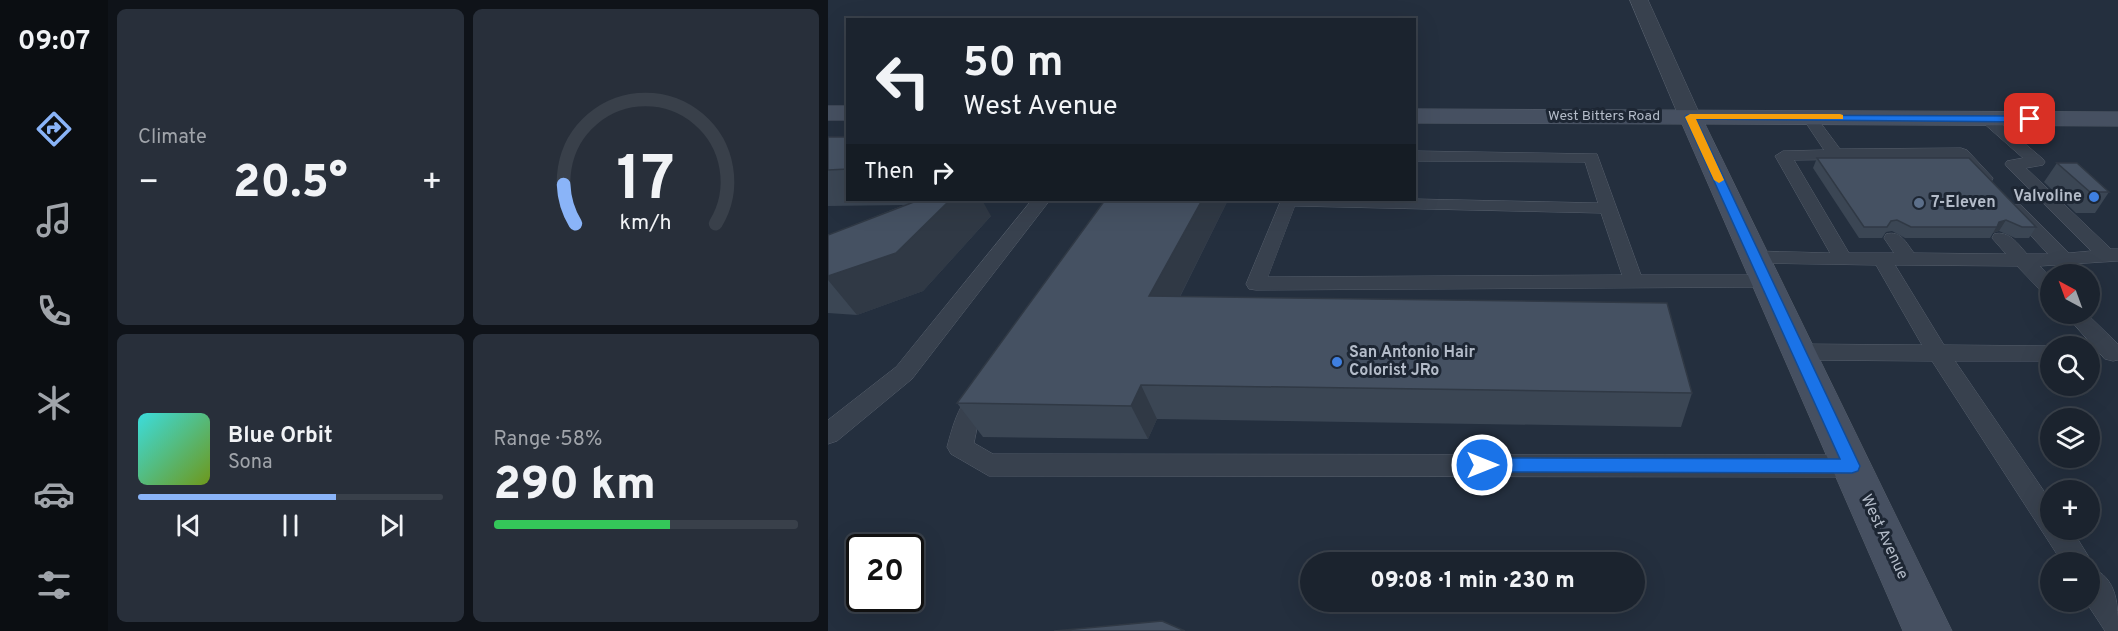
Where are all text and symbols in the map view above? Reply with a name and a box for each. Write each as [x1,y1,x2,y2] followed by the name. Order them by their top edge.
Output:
[18,25,90,59] text: 09:07
[963,38,1064,91] text: 50 m
[864,42,942,120] icon: left
[963,90,1118,124] text: West Avenue
[2004,93,2055,144] pin
[2013,102,2046,135] icon: arrive
[33,108,75,150] icon: directions
[1548,108,1660,125] street label: West Bitters Road
[138,125,207,151] text: Climate
[617,143,675,222] text: 17
[233,156,348,213] text: 20.5°
[926,156,959,189] icon: right
[864,159,914,186] text: Then
[138,163,159,205] text: −
[421,163,443,205] text: +
[2013,187,2082,207] place label: Valvoline
[2087,190,2101,204] marker: Valvoline
[1931,193,1996,213] place label: 7-Eleven
[1912,196,1926,210] marker: 7-Eleven
[33,199,75,241] icon: music
[620,210,672,237] text: km/h
[2040,264,2100,324] north arrow
[2040,264,2100,612] map controls
[33,290,75,332] icon: phone
[2040,336,2100,396] button: search
[1349,343,1476,381] place label: San Antonio Hair Colorist JRo
[1330,355,1344,369] marker: San Antonio Hair Colorist JRo
[33,382,75,424] icon: climate
[2040,408,2100,468] button: layers
[228,423,333,450] text: Blue Orbit
[494,427,602,453] text: Range · 58%
[1450,433,1514,497] position arrow
[228,450,273,476] text: Sona
[494,458,656,515] text: 290 km
[33,473,75,515] icon: car
[2040,480,2100,540] button: +
[1856,491,1912,583] street label: West Avenue
[172,509,205,542] icon: previous
[274,509,307,542] icon: pause
[375,509,408,542] icon: next
[846,534,924,612] speed limit sign: 20
[2040,552,2100,612] button: −
[33,564,75,606] icon: filters
[1370,568,1575,595] text: 09:08 · 1 min · 230 m

